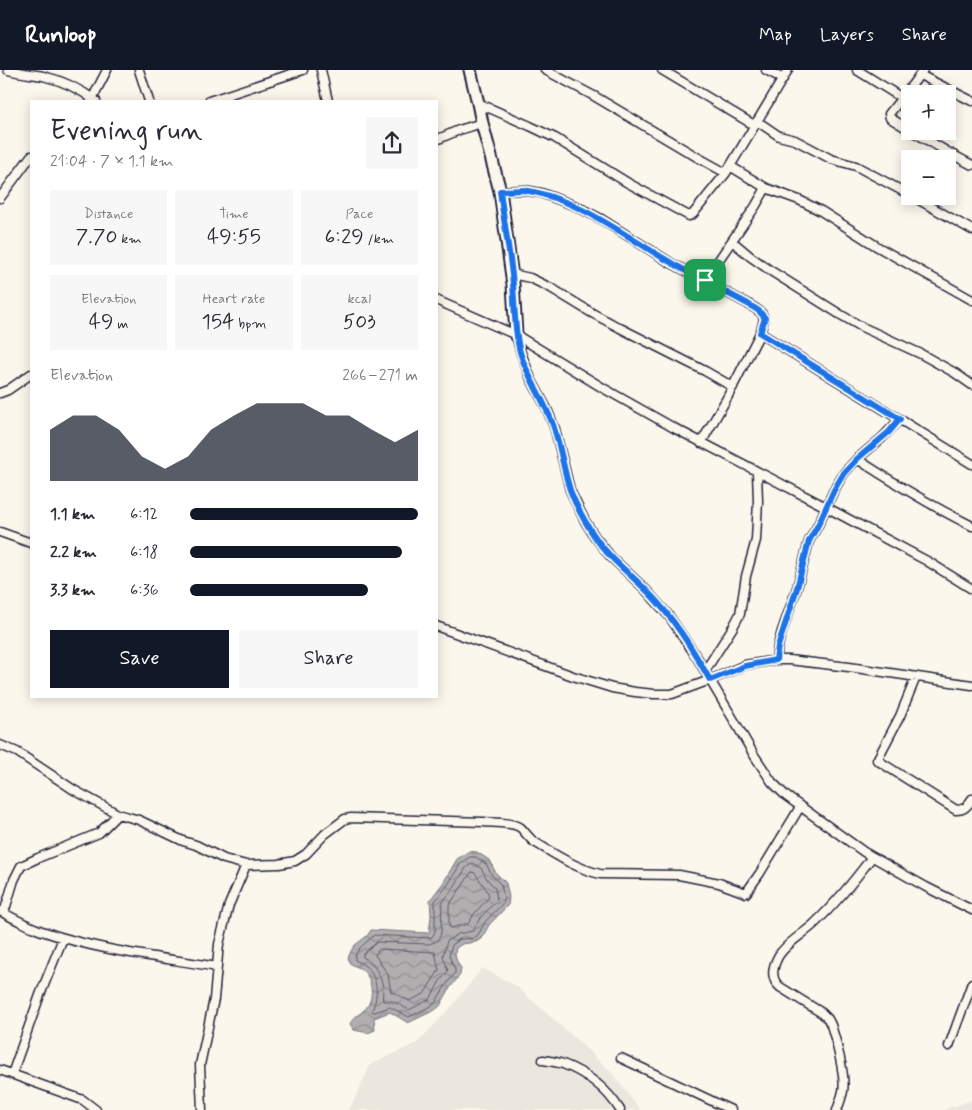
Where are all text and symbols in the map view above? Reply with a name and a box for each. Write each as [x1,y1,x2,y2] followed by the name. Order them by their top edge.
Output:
[25,20,97,51] text: Runloop
[759,23,792,47] text: Map
[820,23,874,47] text: Layers
[902,23,947,47] text: Share
[901,85,956,205] map controls
[901,85,956,140] button: +
[50,113,203,150] text: Evening run
[366,117,418,169] button: share
[901,150,956,205] button: −
[50,151,173,172] text: 21:04 · 7 × 1.1 km
[84,205,133,223] text: Distance
[219,205,249,223] text: Time
[345,205,373,223] text: Pace
[76,223,117,251] text: 7.70
[207,223,261,251] text: 49:55
[325,223,364,251] text: 6:29
[117,230,142,248] text: km
[364,230,394,248] text: /km
[684,259,726,301] pin
[691,266,719,294] icon: arrive
[81,290,136,308] text: Elevation
[203,290,265,308] text: Heart rate
[348,290,371,308] text: kcal
[89,308,114,336] text: 49
[202,308,234,336] text: 154
[343,308,376,336] text: 503
[114,315,129,333] text: m
[234,315,266,333] text: bpm
[50,365,113,386] text: Elevation
[342,365,418,386] text: 266–271 m
[50,504,95,525] text: 1.1 km
[130,504,158,525] text: 6:12
[50,542,97,563] text: 2.2 km
[130,542,158,563] text: 6:18
[50,580,95,601] text: 3.3 km
[130,580,159,601] text: 6:36
[50,630,229,688] button: Save
[239,630,418,688] button: Share

